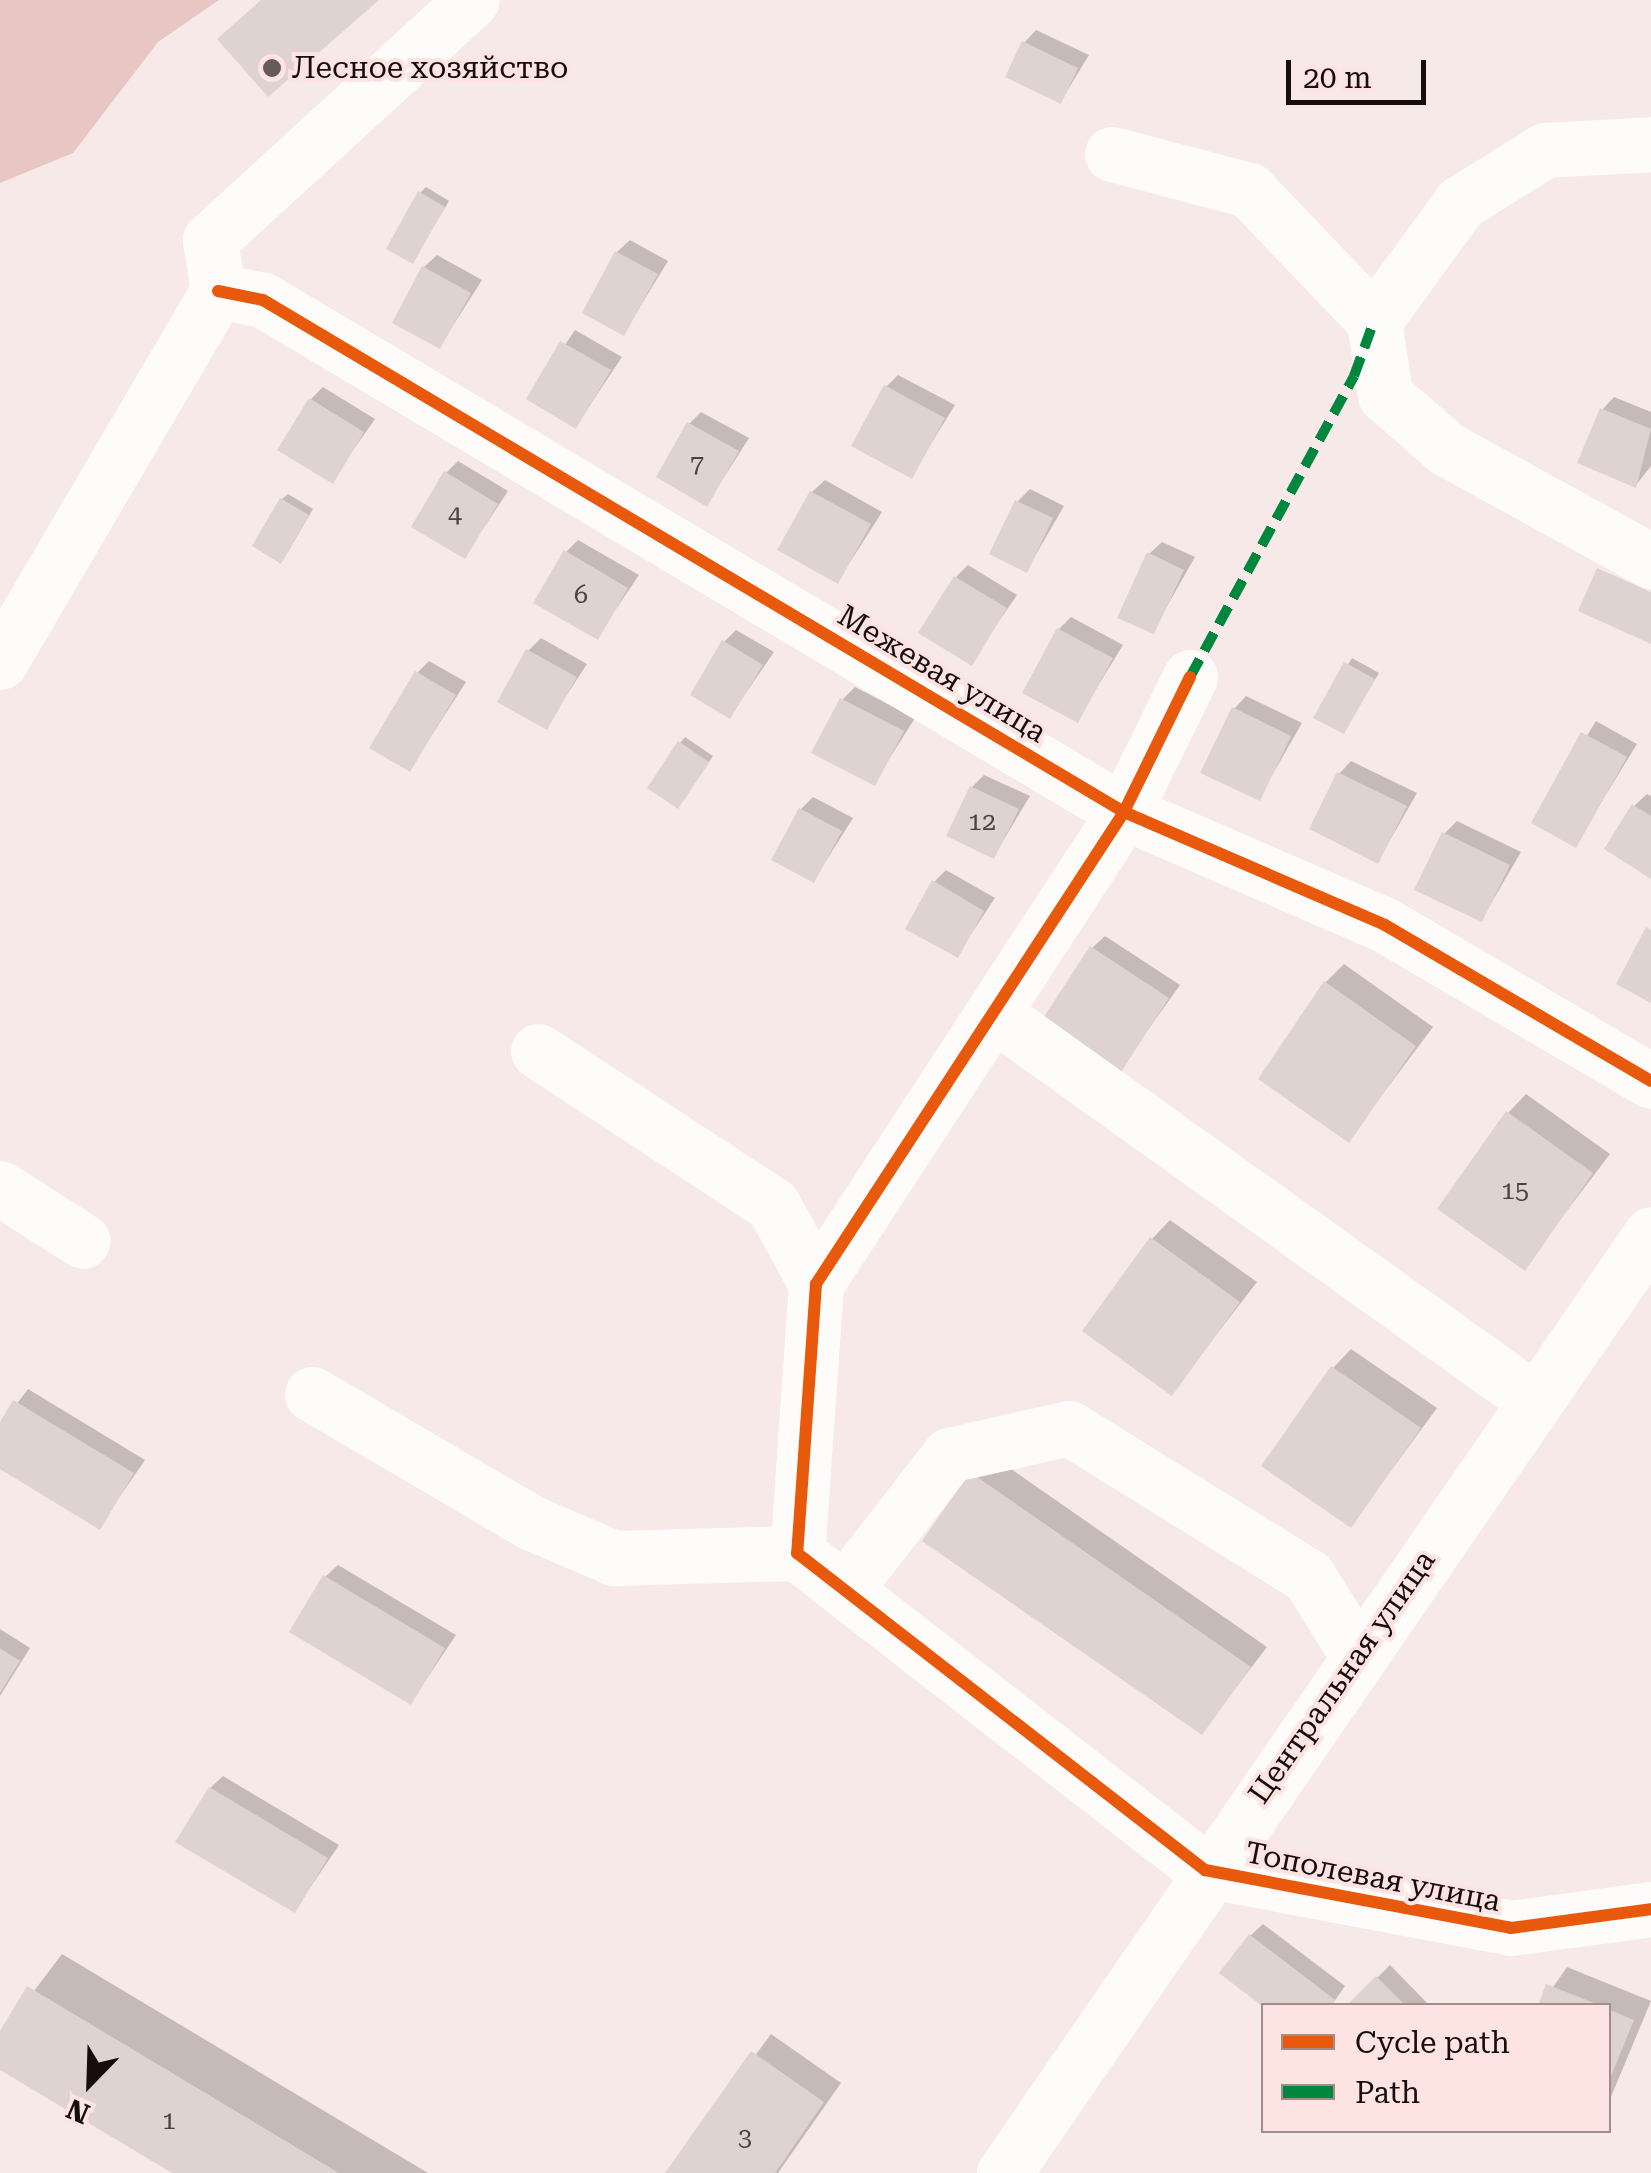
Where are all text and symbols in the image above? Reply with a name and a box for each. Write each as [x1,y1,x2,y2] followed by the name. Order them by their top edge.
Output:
[1291,40,1431,102] scale bar
[292,50,569,86] place label: Лесное хозяйство
[261,57,283,79] marker: Лесное хозяйство
[1303,60,1372,95] text: 20 m
[690,449,704,479] house number: 7
[448,500,462,530] house number: 4
[574,580,588,610] house number: 6
[831,598,1053,750] street label: Межевая улица
[968,807,996,837] house number: 12
[1501,1176,1529,1206] house number: 15
[1241,1544,1443,1810] street label: Центральная улица
[1242,1835,1504,1919] street label: Тополевая улица
[1261,2003,1611,2133] legend
[1355,2025,1510,2060] text: Cycle path
[40,2033,140,2133] north arrow
[1355,2075,1420,2110] text: Path
[62,2092,94,2130] text: N
[162,2106,176,2136] house number: 1
[738,2123,752,2153] house number: 3

